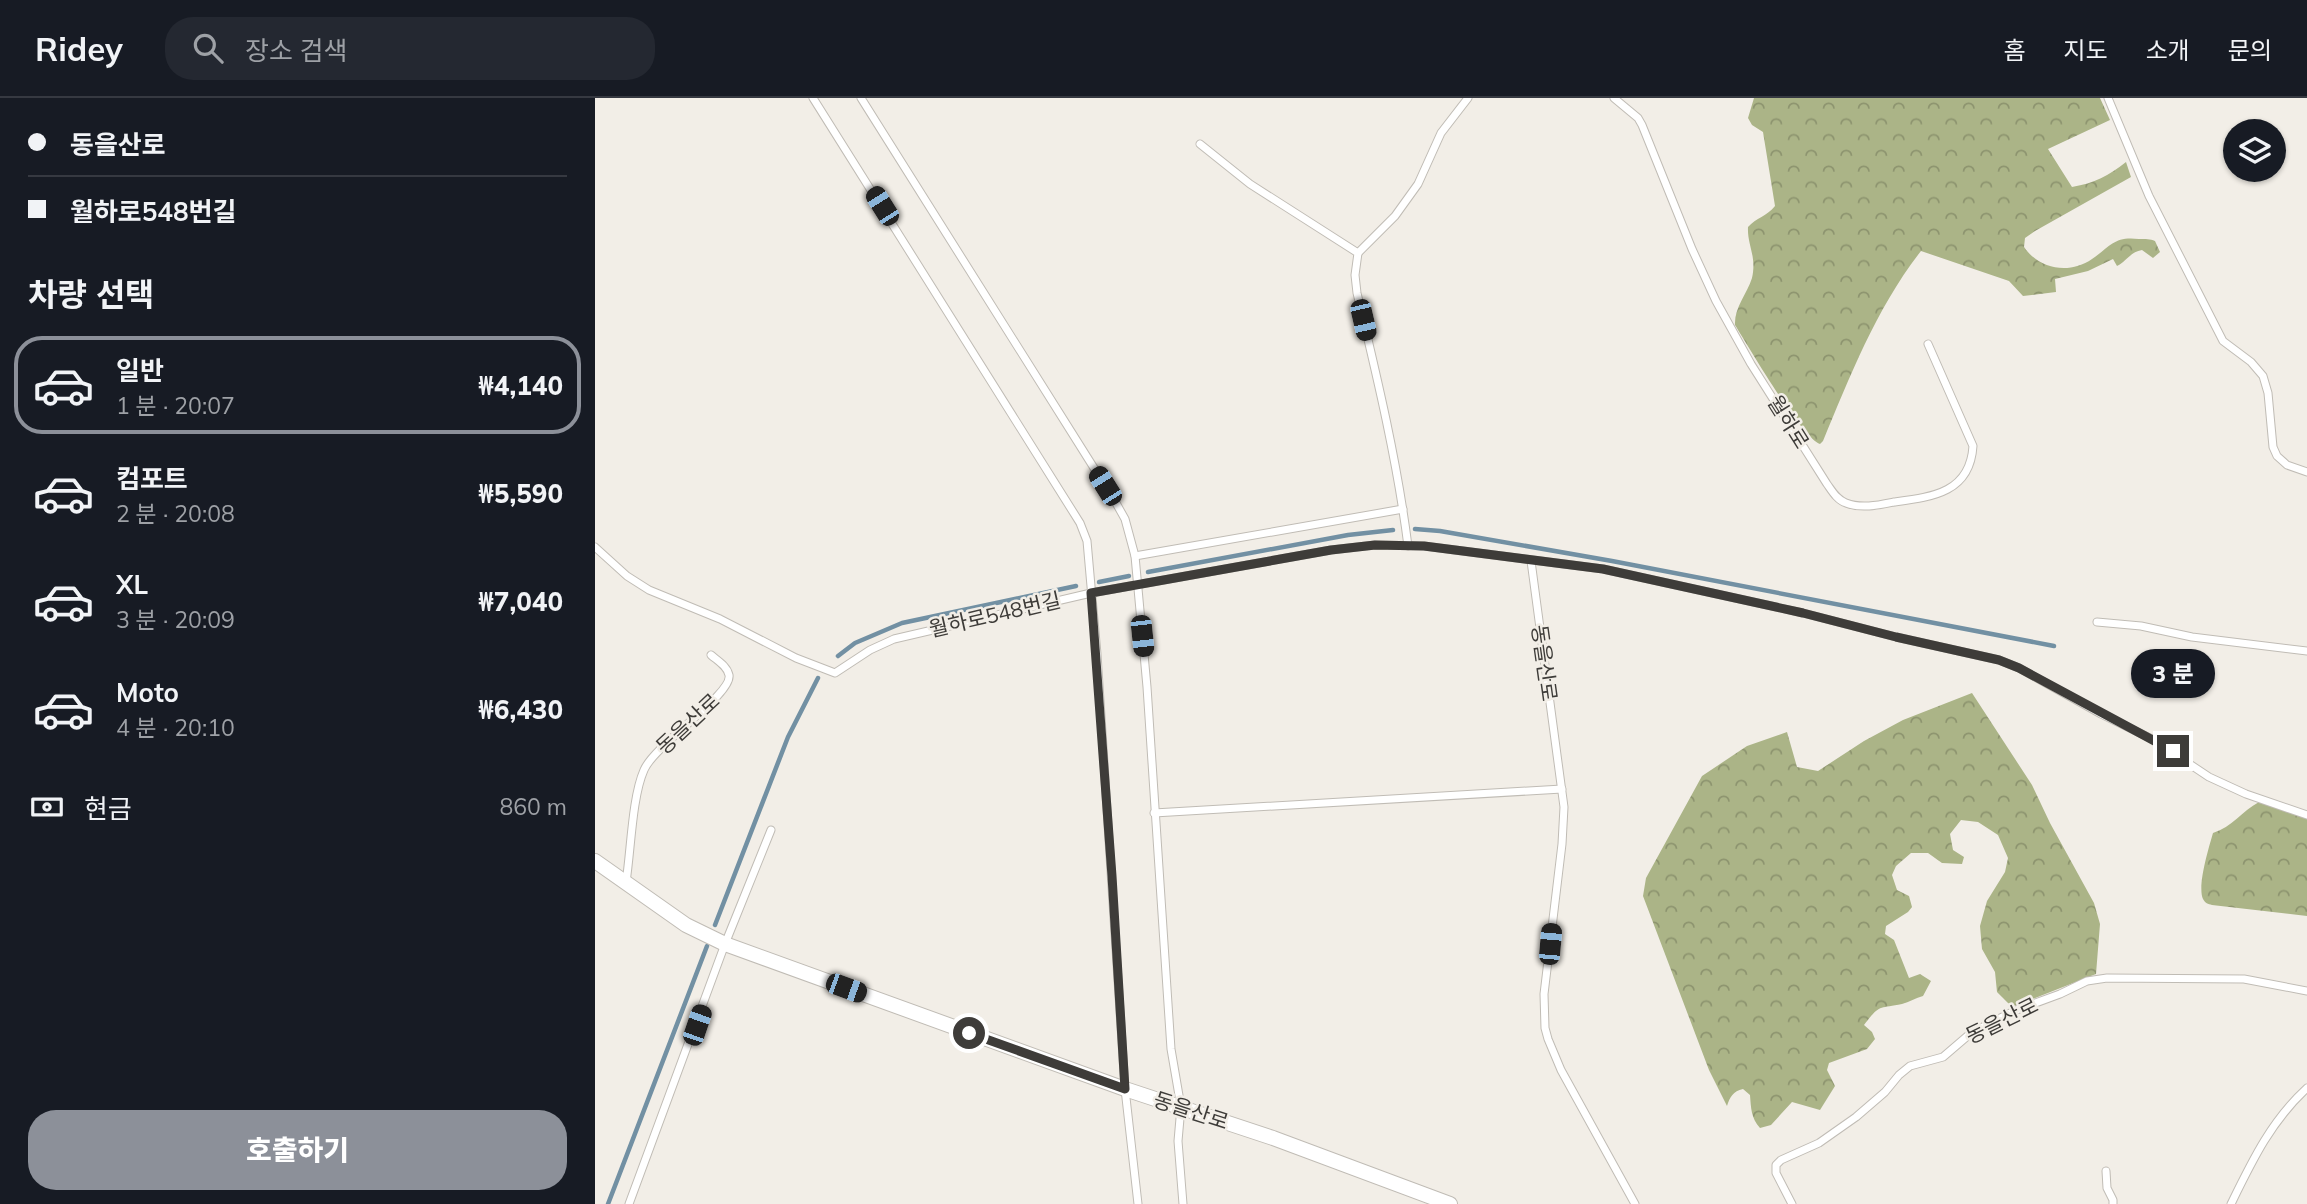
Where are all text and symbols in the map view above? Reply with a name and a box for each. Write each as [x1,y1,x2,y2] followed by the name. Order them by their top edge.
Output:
[165,17,655,80] search box
[35,28,123,69] text: Ridey
[189,29,227,67] icon: search
[245,34,347,67] text: 장소 검색
[2003,35,2025,65] text: 홈
[2063,35,2108,65] text: 지도
[2146,35,2190,65] text: 소개
[2228,35,2272,65] text: 문의
[2223,119,2286,182] map controls
[2223,119,2286,182] button: layers
[70,128,166,161] text: 동을산로
[862,183,903,229] car
[70,195,236,228] text: 월하로548번길
[28,274,155,314] text: 차량 선택
[1349,297,1378,343] car
[32,354,95,417] icon: car
[116,354,164,387] text: 일반
[478,369,563,402] text: ₩4,140
[1762,390,1815,453] street label: 월하로
[116,391,235,420] text: 1 분 · 20:07
[32,462,95,525] icon: car
[116,462,188,495] text: 컴포트
[1085,463,1126,509] car
[478,477,563,510] text: ₩5,590
[116,499,235,528] text: 2 분 · 20:08
[116,568,148,601] text: XL
[32,570,95,633] icon: car
[478,585,563,618] text: ₩7,040
[926,586,1063,642] street label: 월하로548번길
[116,605,235,634] text: 3 분 · 20:09
[1130,614,1155,658] car
[1527,623,1563,703] street label: 동을산로
[2131,650,2215,698] callout: 3 분
[2152,659,2194,688] text: 3 분
[116,676,179,709] text: Moto
[32,678,95,741] icon: car
[650,687,724,759] street label: 동을산로
[478,693,563,726] text: ₩6,430
[116,713,235,742] text: 4 분 · 20:10
[2157,735,2189,767] route end
[28,788,66,826] icon: cash
[84,792,132,825] text: 현금
[499,792,567,821] text: 860 m
[1538,922,1563,966] car
[823,971,870,1005] car
[1961,991,2042,1049] street label: 동을산로
[681,1002,714,1048] car
[953,1017,985,1049] route start
[1151,1086,1232,1134] street label: 동을산로
[28,1110,567,1190] button: 호출하기

